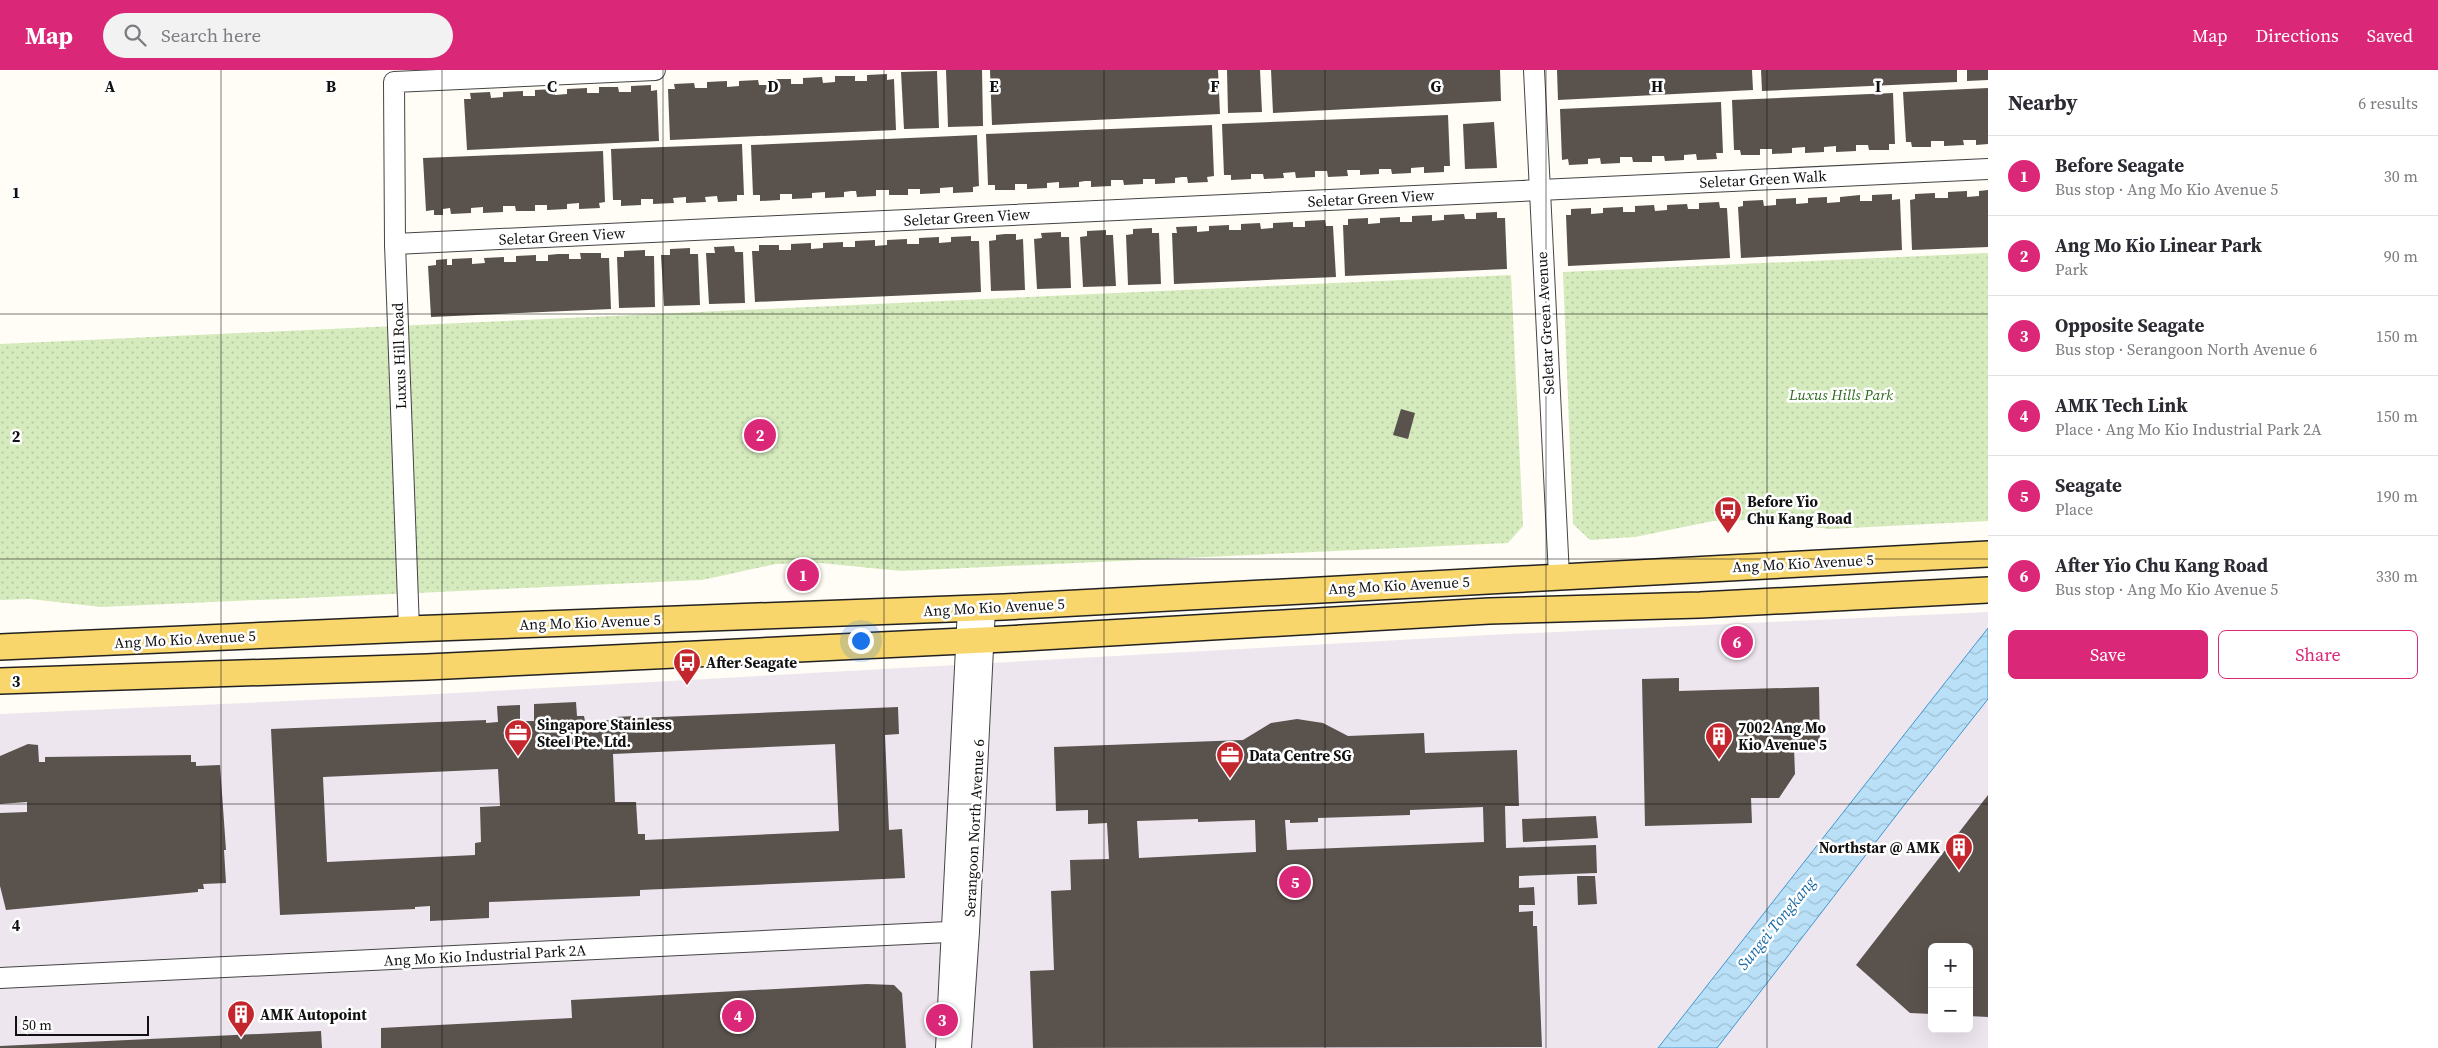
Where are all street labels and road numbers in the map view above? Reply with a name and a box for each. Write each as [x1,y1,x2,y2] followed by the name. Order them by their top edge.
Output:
[1699,165,1828,193] street label: Seletar Green Walk
[1307,184,1435,212] street label: Seletar Green View
[903,203,1031,231] street label: Seletar Green View
[498,222,626,250] street label: Seletar Green View
[1531,251,1559,395] street label: Seletar Green Avenue
[387,302,411,410] street label: Luxus Hill Road
[1732,549,1874,577] street label: Ang Mo Kio Avenue 5
[1328,571,1470,599] street label: Ang Mo Kio Avenue 5
[923,593,1065,621] street label: Ang Mo Kio Avenue 5
[519,609,661,635] street label: Ang Mo Kio Avenue 5
[114,625,256,653] street label: Ang Mo Kio Avenue 5
[959,738,989,918] street label: Serangoon North Avenue 6
[383,939,587,971] street label: Ang Mo Kio Industrial Park 2A

